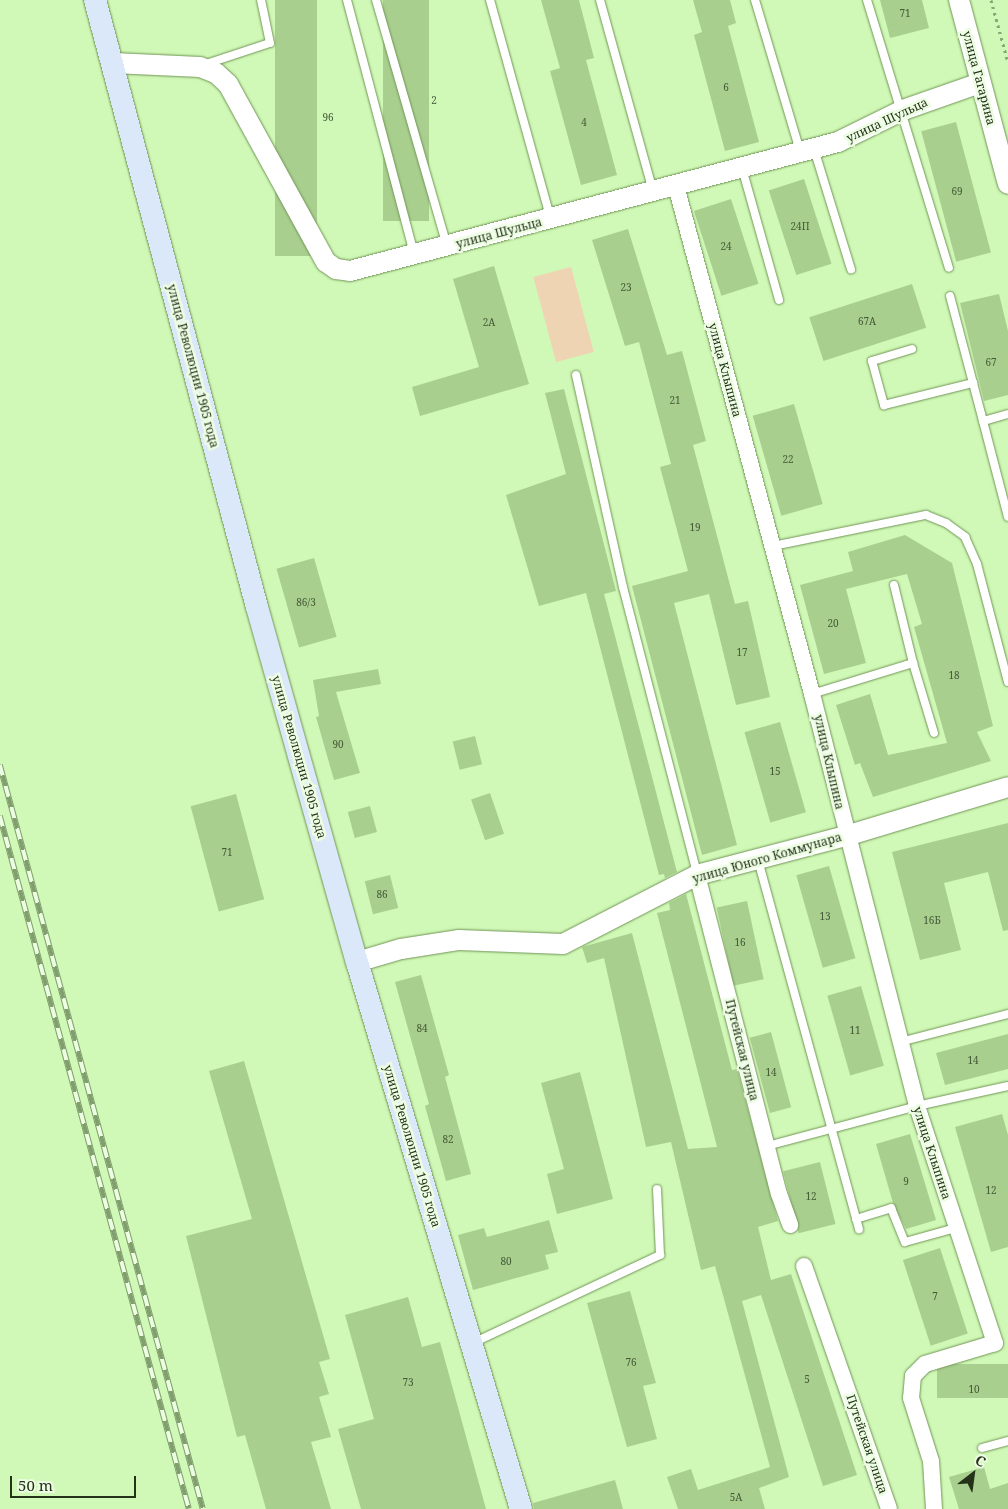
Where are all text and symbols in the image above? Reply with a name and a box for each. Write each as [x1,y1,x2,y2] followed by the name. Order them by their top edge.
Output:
[899,8,911,20] house number: 71
[960,29,998,127] street label: улица Гагарина
[723,82,729,94] house number: 6
[431,95,437,107] house number: 2
[844,95,930,145] street label: улица Шульца
[322,112,334,124] house number: 96
[581,117,587,129] house number: 4
[951,186,963,198] house number: 69
[454,215,544,251] street label: улица Шульца
[790,221,810,233] house number: 24П
[720,241,732,253] house number: 24
[620,282,632,294] house number: 23
[164,283,222,449] street label: улица Революции 1905 года
[858,316,876,328] house number: 67А
[483,317,495,329] house number: 2А
[706,321,744,419] street label: улица Клыпина
[985,357,997,369] house number: 67
[669,395,681,407] house number: 21
[782,454,794,466] house number: 22
[689,522,701,534] house number: 19
[296,597,316,609] house number: 86/3
[827,618,839,630] house number: 20
[736,647,748,659] house number: 17
[948,670,960,682] house number: 18
[269,674,329,840] street label: улица Революции 1905 года
[811,713,847,811] street label: улица Клыпина
[332,739,344,751] house number: 90
[769,766,781,778] house number: 15
[691,830,843,886] street label: улица Юного Коммунара
[221,847,233,859] house number: 71
[376,889,388,901] house number: 86
[819,911,831,923] house number: 13
[923,915,941,927] house number: 16Б
[734,937,746,949] house number: 16
[722,998,762,1102] street label: Путейская улица
[416,1023,428,1035] house number: 84
[849,1025,861,1037] house number: 11
[967,1055,979,1067] house number: 14
[380,1063,444,1229] street label: улица Революции 1905 года
[765,1067,777,1079] house number: 14
[910,1105,954,1201] street label: улица Клыпина
[442,1134,454,1146] house number: 82
[903,1176,909,1188] house number: 9
[985,1185,997,1197] house number: 12
[805,1191,817,1203] house number: 12
[500,1256,512,1268] house number: 80
[932,1291,938,1303] house number: 7
[625,1357,637,1369] house number: 76
[804,1374,810,1386] house number: 5
[402,1377,414,1389] house number: 73
[968,1384,980,1396] house number: 10
[843,1392,891,1496] street label: Путейская улица
[948,1449,998,1499] north arrow
[972,1450,989,1471] text: С
[12,1466,139,1498] scale bar
[18,1475,53,1495] text: 50 m
[730,1492,742,1504] house number: 5А

